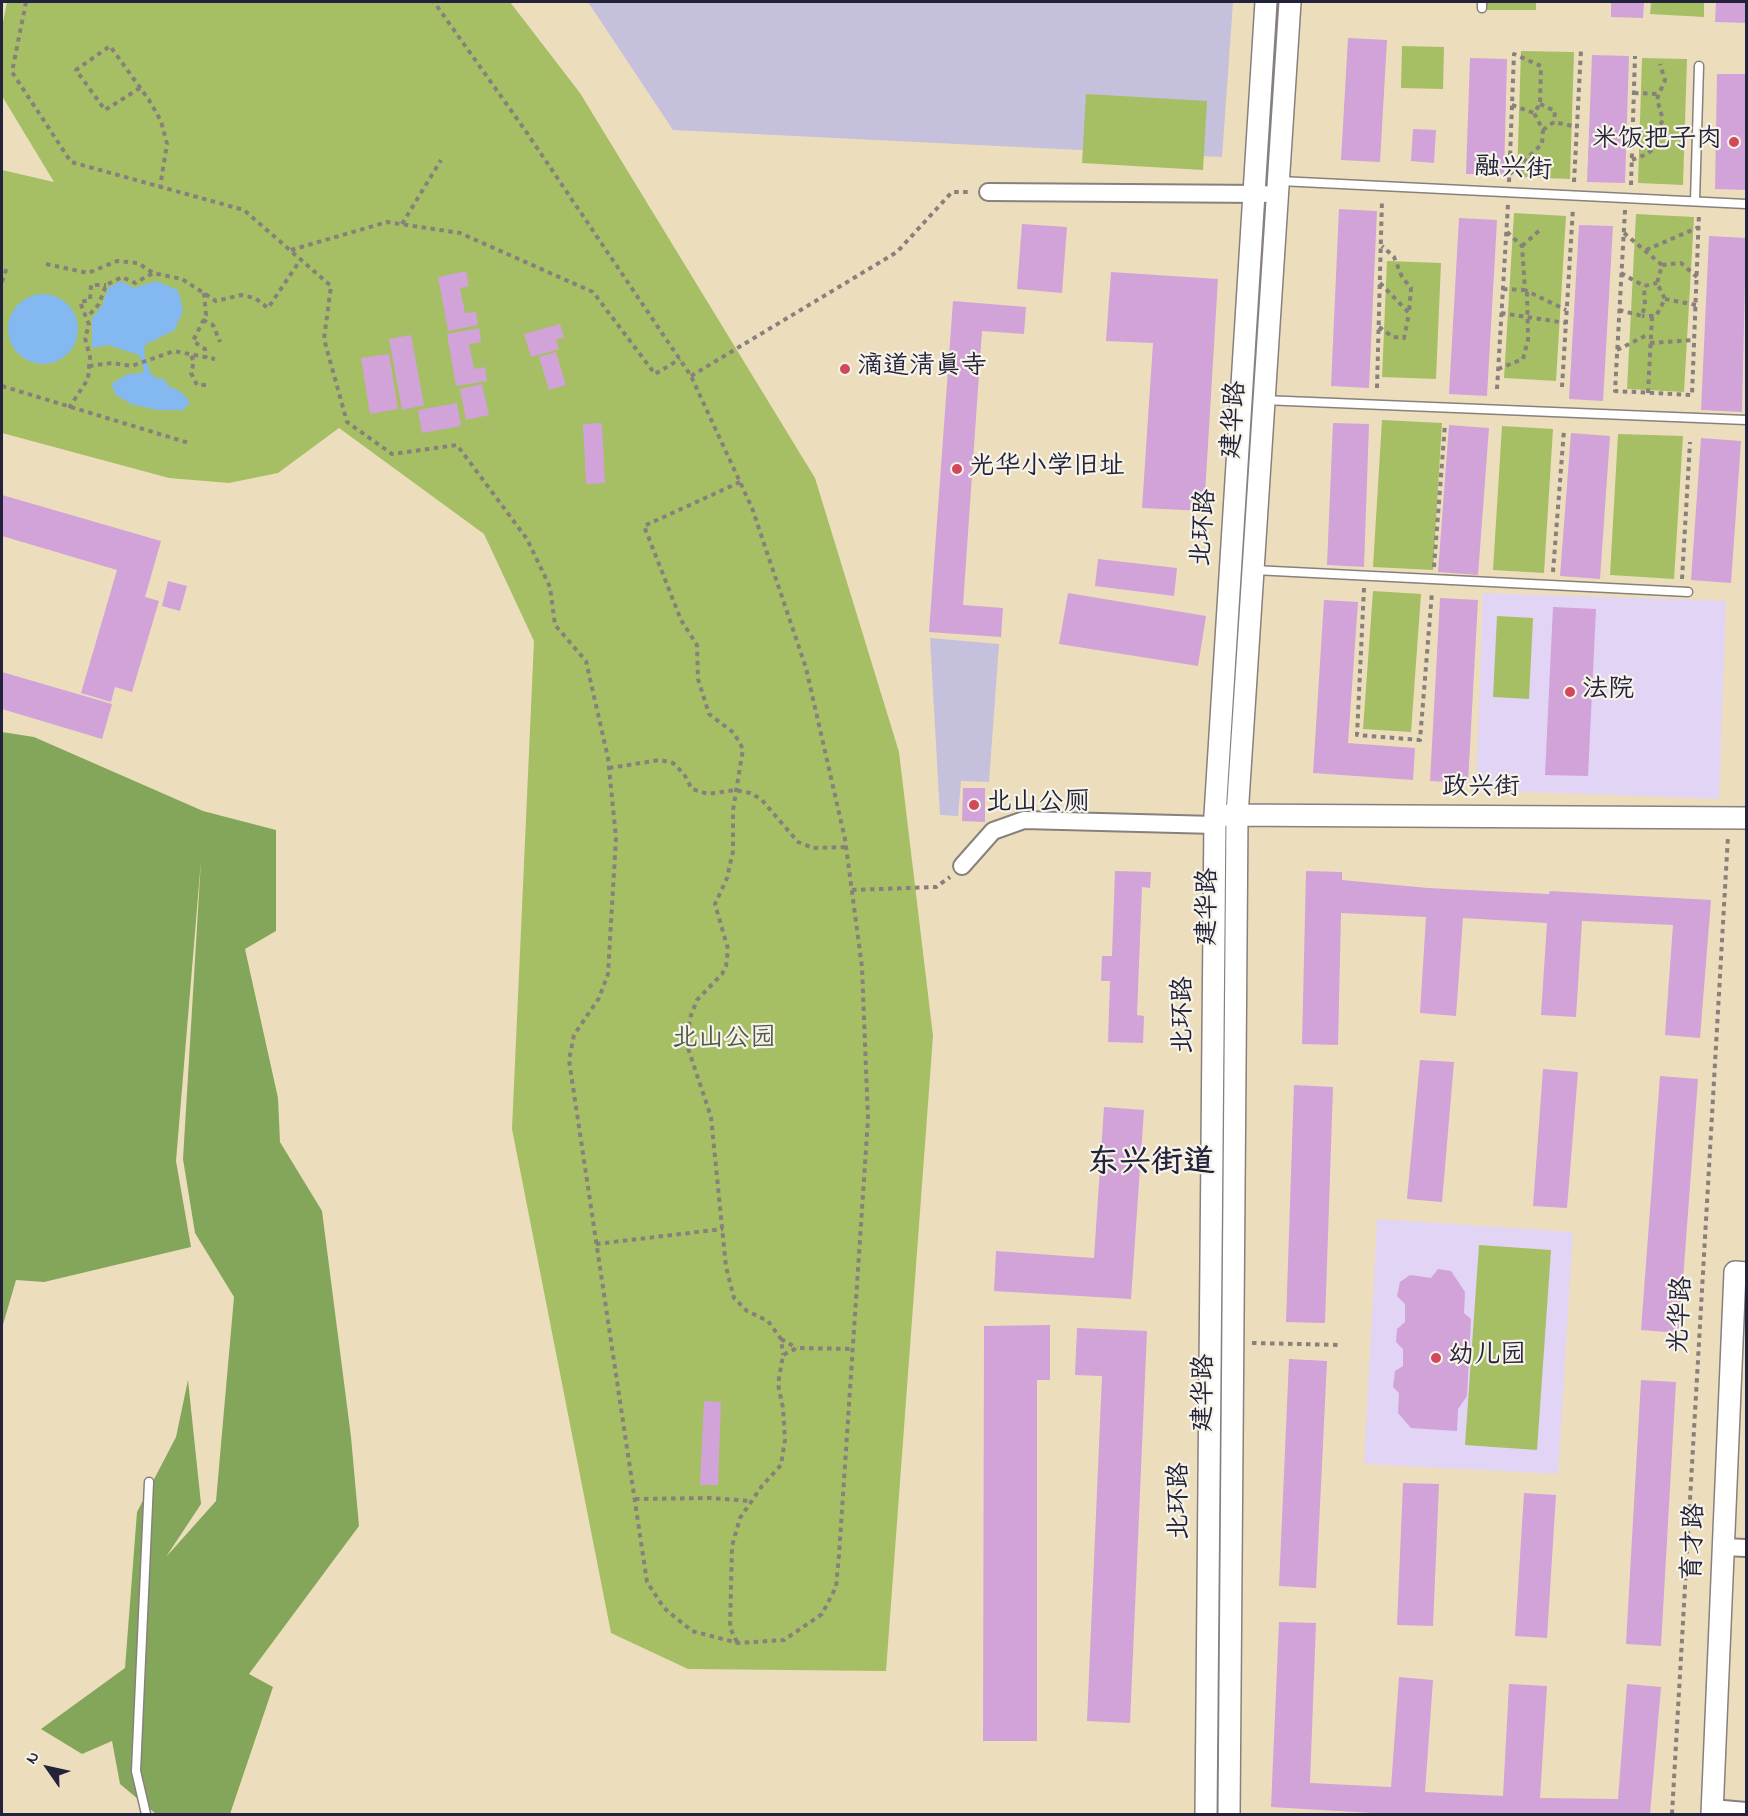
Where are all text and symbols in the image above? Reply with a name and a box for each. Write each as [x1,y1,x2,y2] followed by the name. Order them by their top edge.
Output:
[1592,126,1722,158] place label: 米饭把子肉
[1727,135,1741,149] marker: 米饭把子肉
[1473,153,1553,189] street label: 融兴街
[857,353,987,385] place label: 滴道清真寺
[838,362,852,376] marker: 滴道清真寺
[1218,380,1254,460] street label: 建华路
[969,453,1125,485] place label: 光华小学旧址
[950,462,964,476] marker: 光华小学旧址
[1188,488,1224,568] street label: 北环路
[1582,676,1634,708] place label: 法院
[1563,685,1577,699] marker: 法院
[1442,774,1520,806] street label: 政兴街
[986,789,1090,821] place label: 北山公厕
[967,798,981,812] marker: 北山公厕
[1194,868,1226,946] street label: 建华路
[1170,976,1202,1054] street label: 北环路
[672,1025,776,1057] park label: 北山公园
[1087,1147,1215,1185] district label: 东兴街道
[1665,1275,1701,1355] street label: 光华路
[1448,1342,1526,1374] place label: 幼儿园
[1429,1351,1443,1365] marker: 幼儿园
[1190,1354,1222,1432] street label: 建华路
[1166,1462,1198,1540] street label: 北环路
[1679,1502,1713,1582] street label: 育才路
[18,1738,78,1798] north arrow
[20,1747,46,1769] text: N

